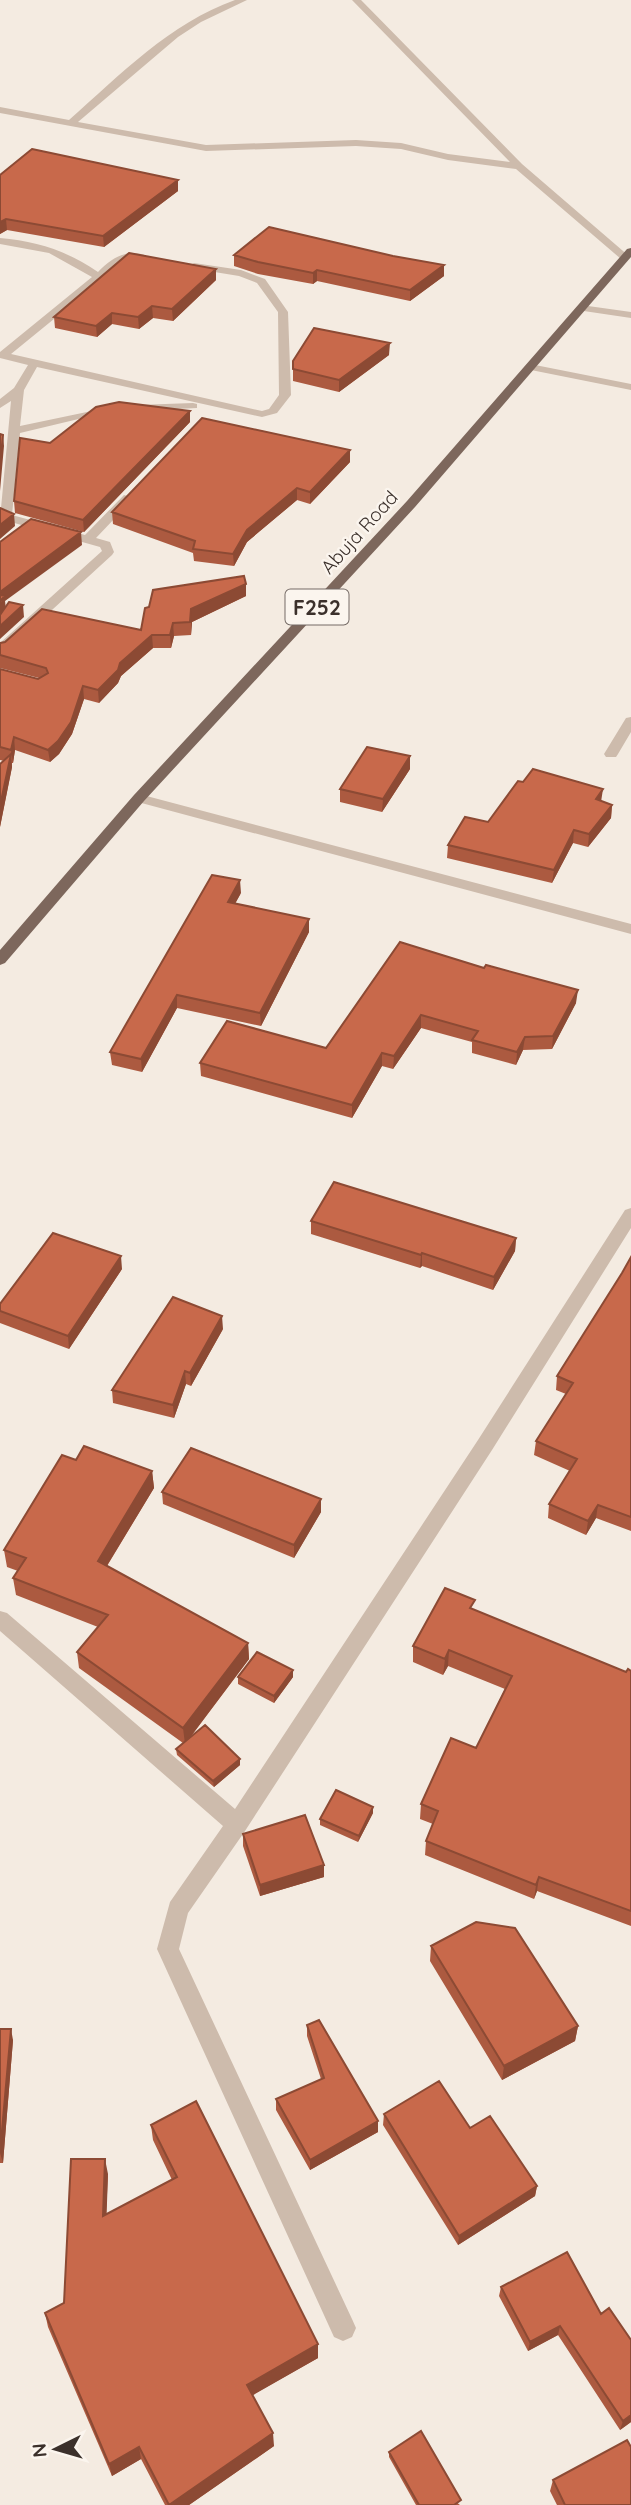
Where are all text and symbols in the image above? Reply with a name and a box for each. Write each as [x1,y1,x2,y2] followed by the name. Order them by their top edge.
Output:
[315,485,403,579] street label: Abuja Road
[286,590,348,624] road number: F252
[21,2414,91,2484] north arrow
[27,2442,52,2458] text: N

